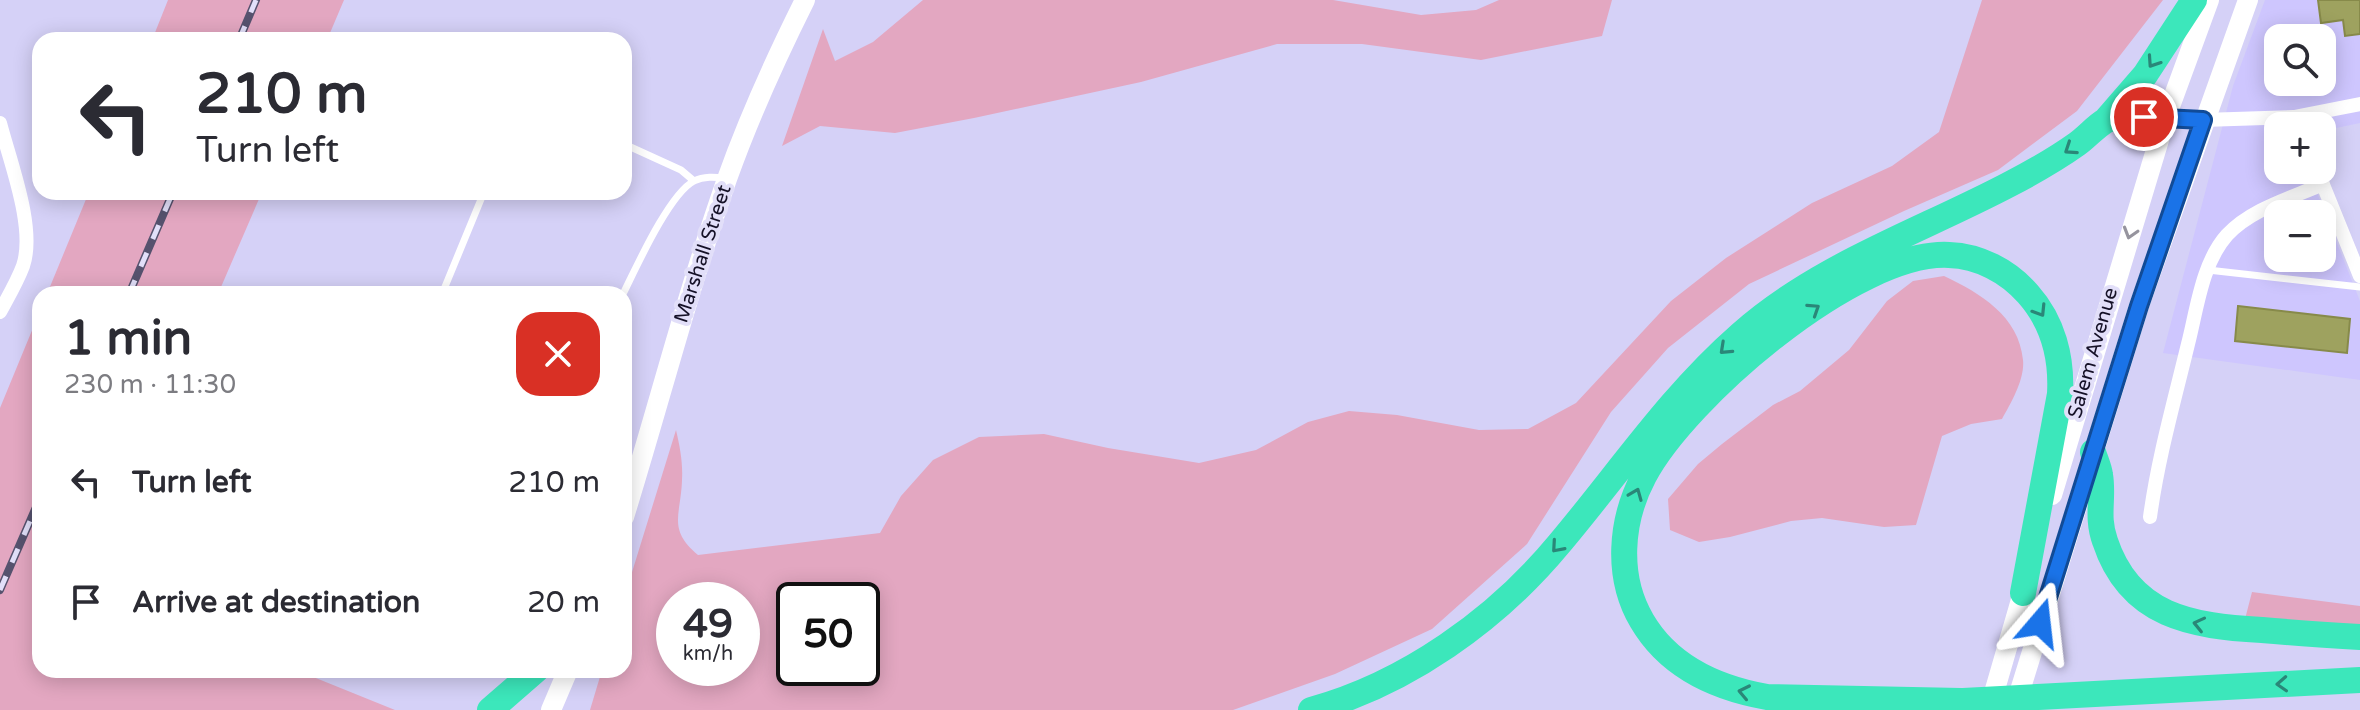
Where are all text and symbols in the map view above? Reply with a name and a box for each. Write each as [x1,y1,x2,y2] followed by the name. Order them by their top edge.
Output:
[2264,24,2336,272] map controls
[2264,24,2336,96] button: search
[2148,54,2163,68] one-way arrow
[196,61,367,128] text: 210 m
[64,64,168,168] icon: left
[2110,83,2178,151] pin
[2122,95,2166,139] icon: arrive
[2264,112,2336,184] button: +
[196,129,339,172] text: Turn left
[2064,139,2078,154] one-way arrow
[669,182,737,326] street label: Marshall Street
[2264,200,2336,272] button: −
[2123,225,2139,239] one-way arrow
[2063,285,2123,421] street label: Salem Avenue
[2031,302,2046,317] one-way arrow
[1805,303,1820,318] one-way arrow
[64,310,192,368] text: 1 min
[516,312,600,396] button: close
[1720,339,1734,354] one-way arrow
[64,369,236,400] text: 230 m · 11:30
[64,460,108,504] icon: left
[132,464,251,501] text: Turn left
[508,464,600,501] text: 210 m
[1626,488,1643,502] one-way arrow
[1552,537,1567,552] one-way arrow
[64,580,108,624] icon: arrive
[1998,581,2082,665] position arrow
[776,582,880,686] speed limit sign: 50
[132,584,420,621] text: Arrive at destination
[527,584,600,621] text: 20 m
[683,600,733,648] text: 49
[2192,616,2206,633] one-way arrow
[683,642,733,666] text: km/h
[2275,675,2288,692] one-way arrow
[1737,684,1751,701] one-way arrow

